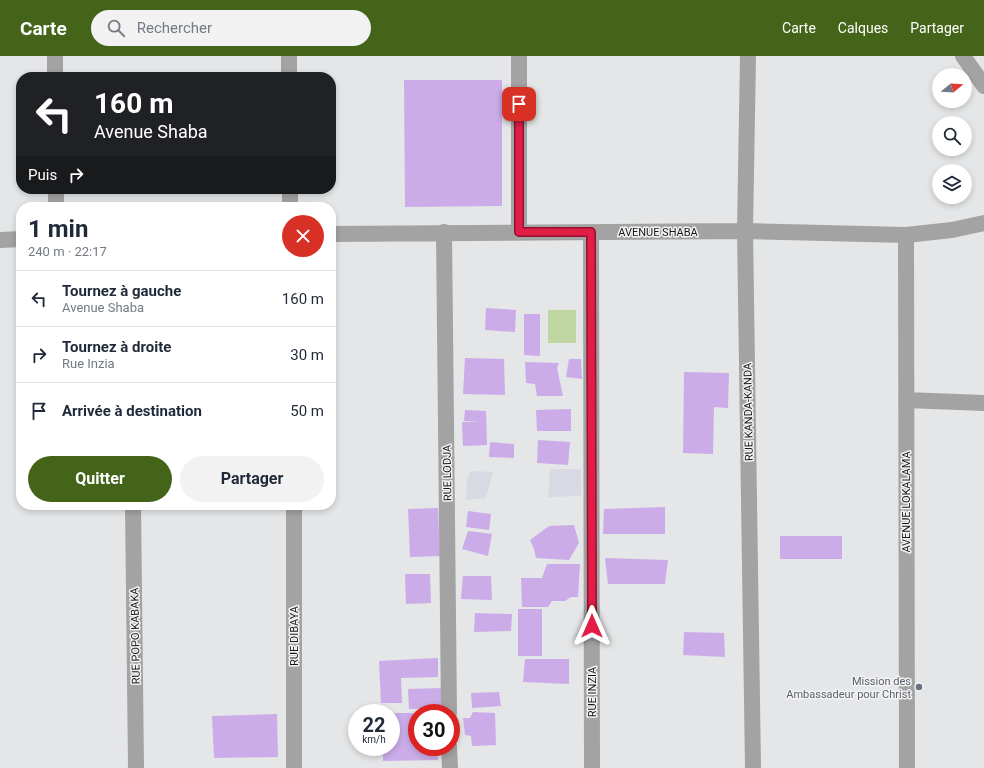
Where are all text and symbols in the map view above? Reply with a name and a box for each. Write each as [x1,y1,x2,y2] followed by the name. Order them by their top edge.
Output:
[91,10,371,46] search box
[20,17,67,40] text: Carte
[105,17,127,39] icon: search
[137,19,212,37] text: Rechercher
[782,20,816,36] text: Carte
[838,20,888,36] text: Calques
[910,20,964,36] text: Partager
[932,68,972,108] north arrow
[932,68,972,204] map controls
[94,87,173,120] text: 160 m
[502,87,536,121] pin
[28,88,80,140] icon: left
[508,93,530,115] icon: arrive
[932,116,972,156] button: search
[94,121,208,142] text: Avenue Shaba
[65,164,87,186] icon: right
[932,164,972,204] button: layers
[28,166,57,184] text: Puis
[28,215,88,243] text: 1 min
[282,215,324,257] button: close
[618,226,699,239] street label: AVENUE SHABA
[28,244,107,259] text: 240 m · 22:17
[62,282,181,300] text: Tournez à gauche
[28,288,50,310] icon: left
[282,290,324,308] text: 160 m
[62,300,144,315] text: Avenue Shaba
[62,338,171,356] text: Tournez à droite
[28,344,50,366] icon: right
[290,346,324,364] text: 30 m
[62,356,115,371] text: Rue Inzia
[741,362,756,461] street label: RUE KANDA-KANDA
[28,400,50,422] icon: arrive
[62,402,202,420] text: Arrivée à destination
[290,402,324,420] text: 50 m
[440,444,454,501] street label: RUE LODJA
[900,451,913,553] street label: AVENUE LOKALAMA
[28,456,172,502] button: Quitter
[180,456,324,502] button: Partager
[128,587,143,685] street label: RUE POPO KABAKA
[288,605,301,666] street label: RUE DIBAYA
[571,605,613,647] position arrow
[586,666,599,717] street label: RUE INZIA
[786,675,911,701] place label: Mission des Ambassadeur pour Christ
[914,682,924,692] marker: Mission des Ambassadeur pour Christ
[408,704,460,756] speed limit sign: 30
[363,713,385,737] text: 22
[362,734,386,745] text: km/h

